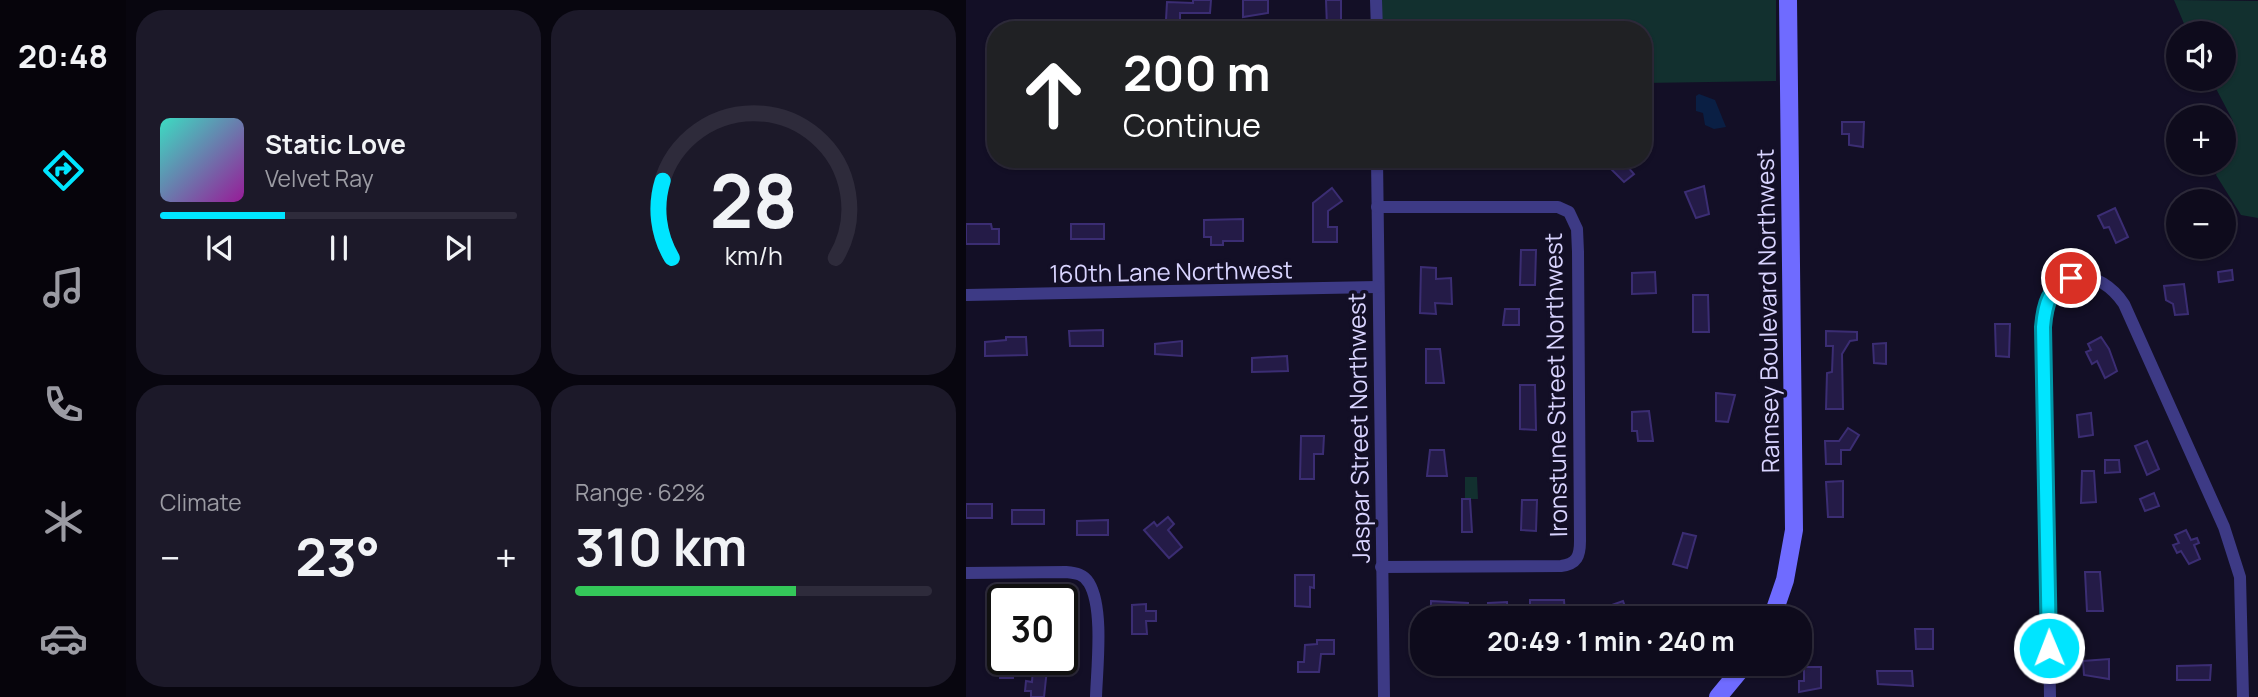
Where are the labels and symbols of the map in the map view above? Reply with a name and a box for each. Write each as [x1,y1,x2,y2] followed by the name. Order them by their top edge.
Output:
[1748,148,1786,474] street label: Ramsey Boulevard Northwest
[1536,232,1574,538] street label: Ironstune Street Northwest
[2041,248,2101,308] pin
[1049,252,1293,290] street label: 160th Lane Northwest
[1339,292,1377,564] street label: Jaspar Street Northwest
[987,584,1078,675] speed limit sign: 30
[2012,611,2086,685] position arrow

